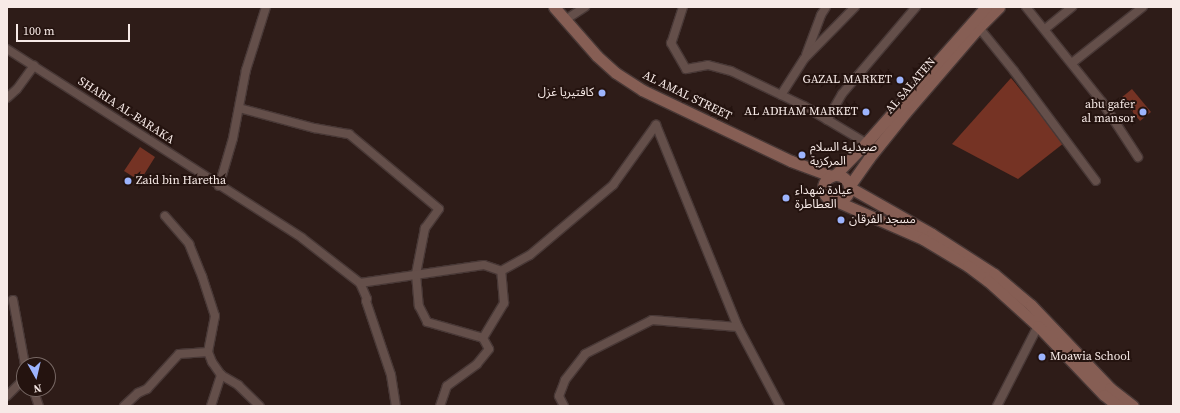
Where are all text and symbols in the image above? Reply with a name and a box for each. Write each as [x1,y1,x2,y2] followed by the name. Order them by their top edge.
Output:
[18,16,132,42] scale bar
[23,23,55,39] text: 100 m
[883,55,939,117] street label: AL SALATEN
[640,68,734,124] street label: AL AMAL STREET
[803,73,892,87] place label: GAZAL MARKET
[75,74,177,148] street label: SHARIA AL-BARAKA
[895,75,905,85] marker: GAZAL MARKET
[538,86,594,100] place label: كافتيريا غزل
[597,88,607,98] marker: كافتيريا غزل
[1082,98,1135,126] place label: abu gafer al mansor
[744,105,858,119] place label: AL ADHAM MARKET
[861,107,871,117] marker: AL ADHAM MARKET
[1138,107,1148,117] marker: abu gafer al mansor
[810,141,877,169] place label: صيدلية السلام المركزية
[797,150,807,160] marker: صيدلية السلام المركزية
[136,174,226,188] place label: Zaid bin Haretha
[123,176,133,186] marker: Zaid bin Haretha
[795,184,852,212] place label: عيادة شهداء العطاطرة
[780,192,792,204] marker: عيادة شهداء العطاطرة
[849,213,916,227] place label: مسجد الفرقان
[836,215,846,225] marker: مسجد الفرقان
[1050,350,1130,364] place label: Moawia School
[1037,352,1047,362] marker: Moawia School
[16,357,56,397] north arrow
[33,380,43,396] text: N

